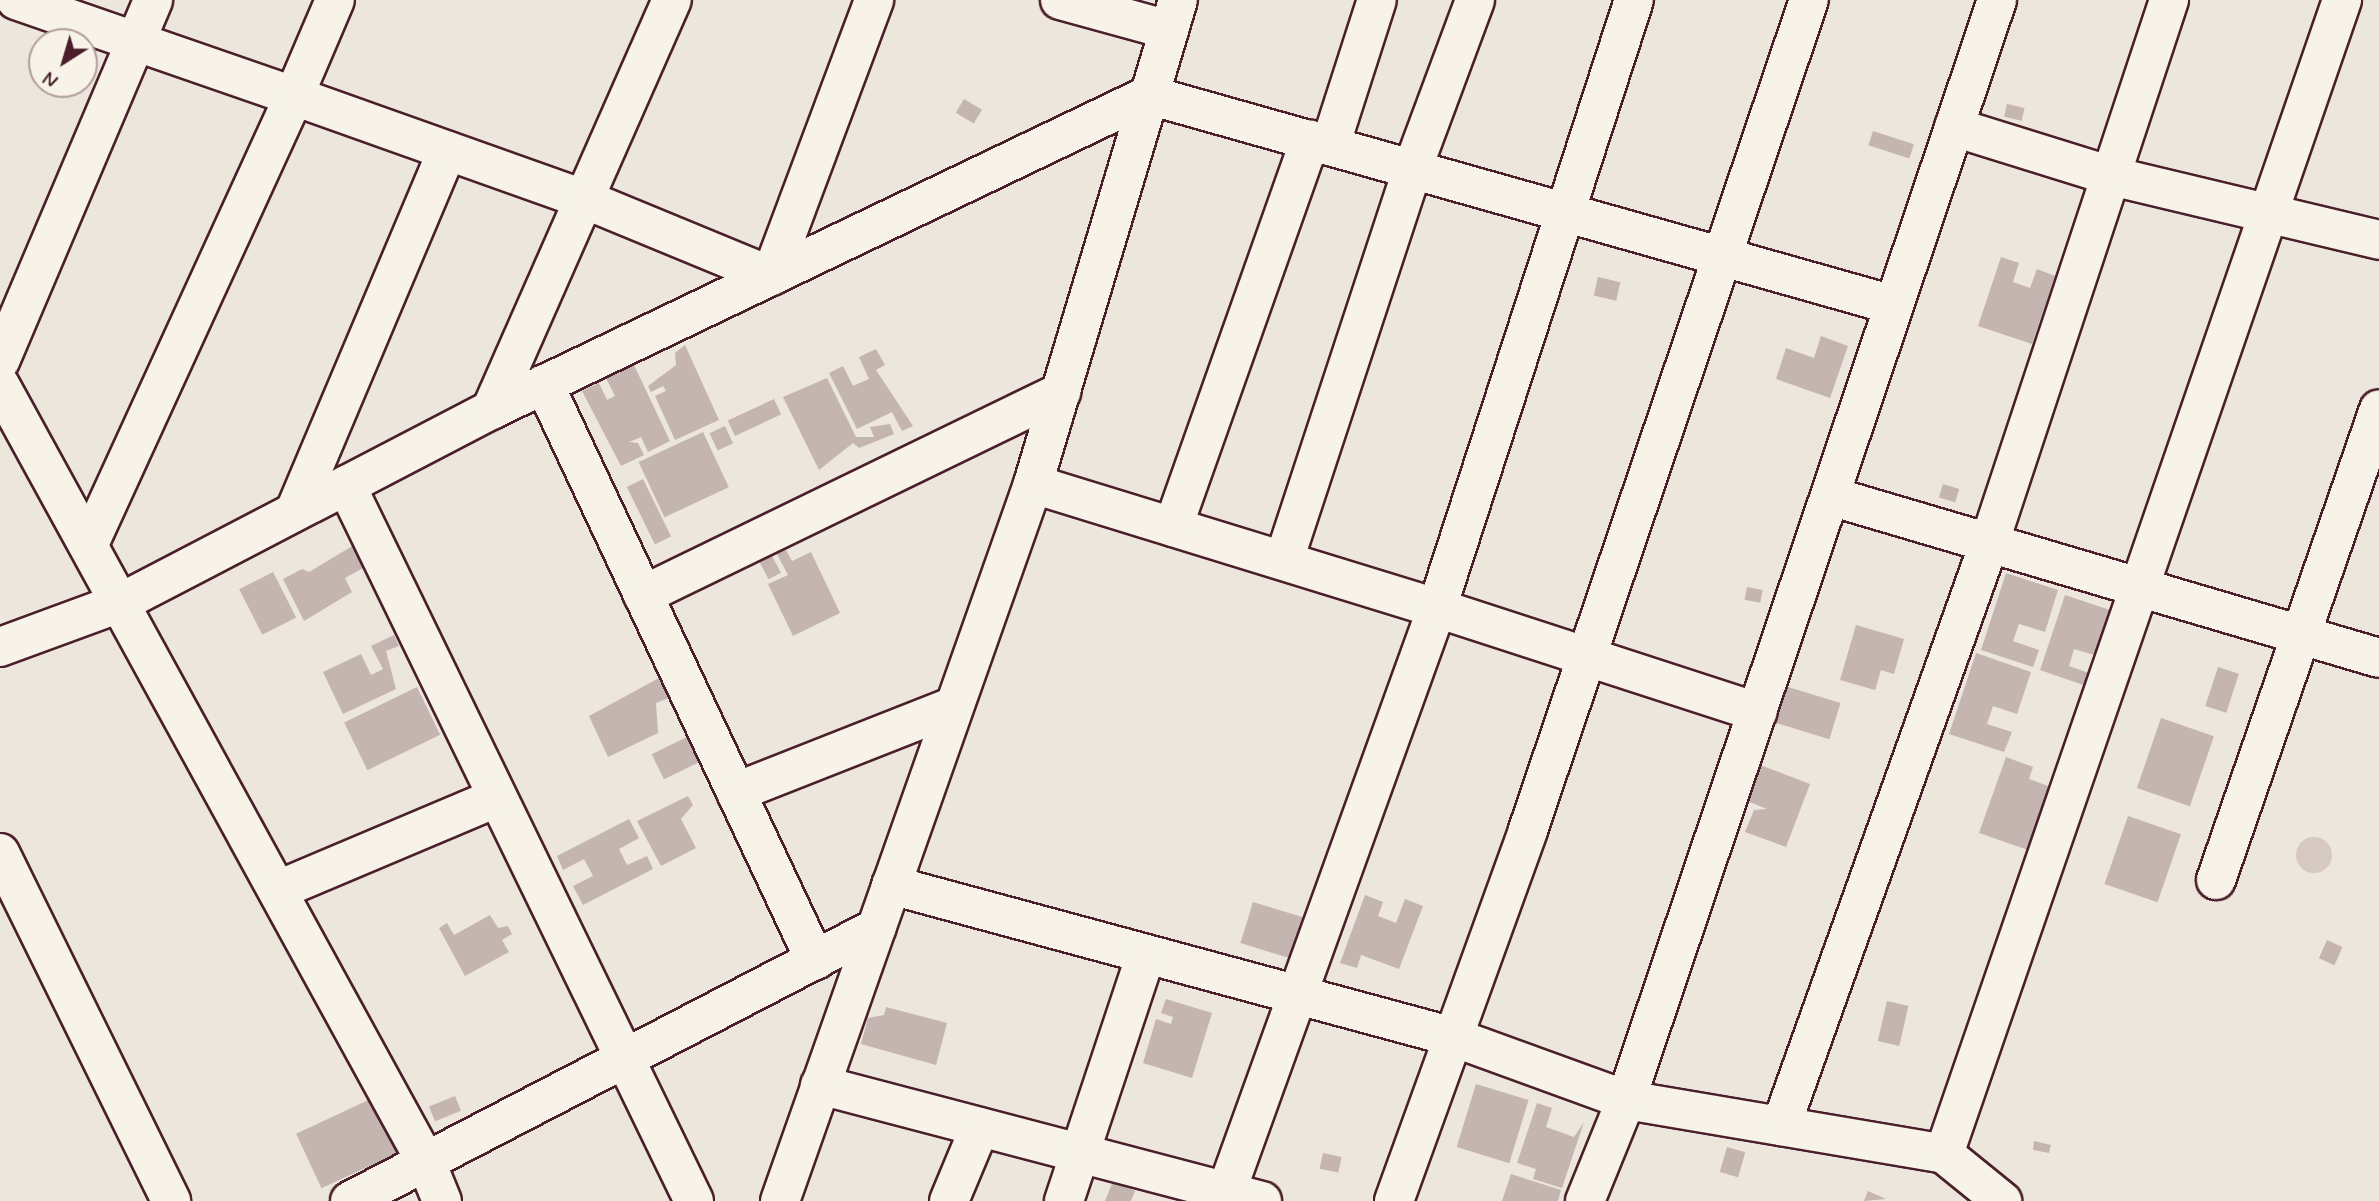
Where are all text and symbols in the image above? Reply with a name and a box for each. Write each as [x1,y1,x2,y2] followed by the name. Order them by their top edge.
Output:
[28,28,98,98] north arrow
[39,65,64,92] text: N

